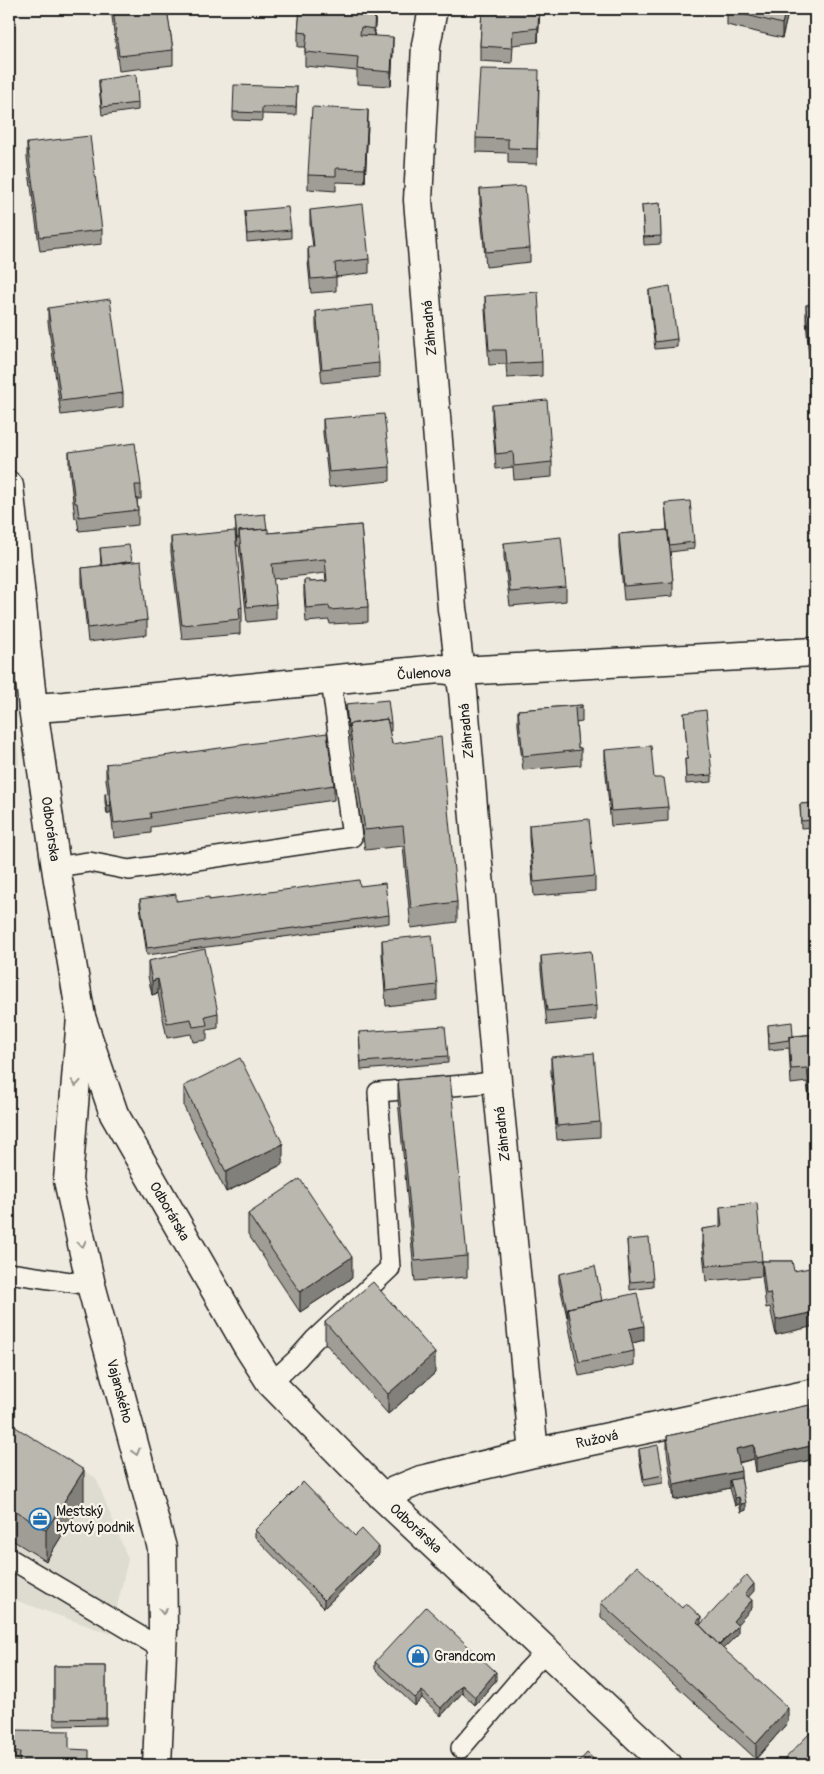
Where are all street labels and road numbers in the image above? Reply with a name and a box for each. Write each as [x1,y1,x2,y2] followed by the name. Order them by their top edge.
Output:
[419,300,440,356] street label: Záhradná
[396,663,452,683] street label: Čulenova
[456,703,477,759] street label: Záhradná
[38,796,63,863] street label: Odborárska
[491,1105,514,1162] street label: Záhradná
[146,1179,193,1244] street label: Odborárska
[103,1357,136,1425] street label: Vajanského
[574,1427,620,1452] street label: Ružová
[386,1500,445,1557] street label: Odborárska

